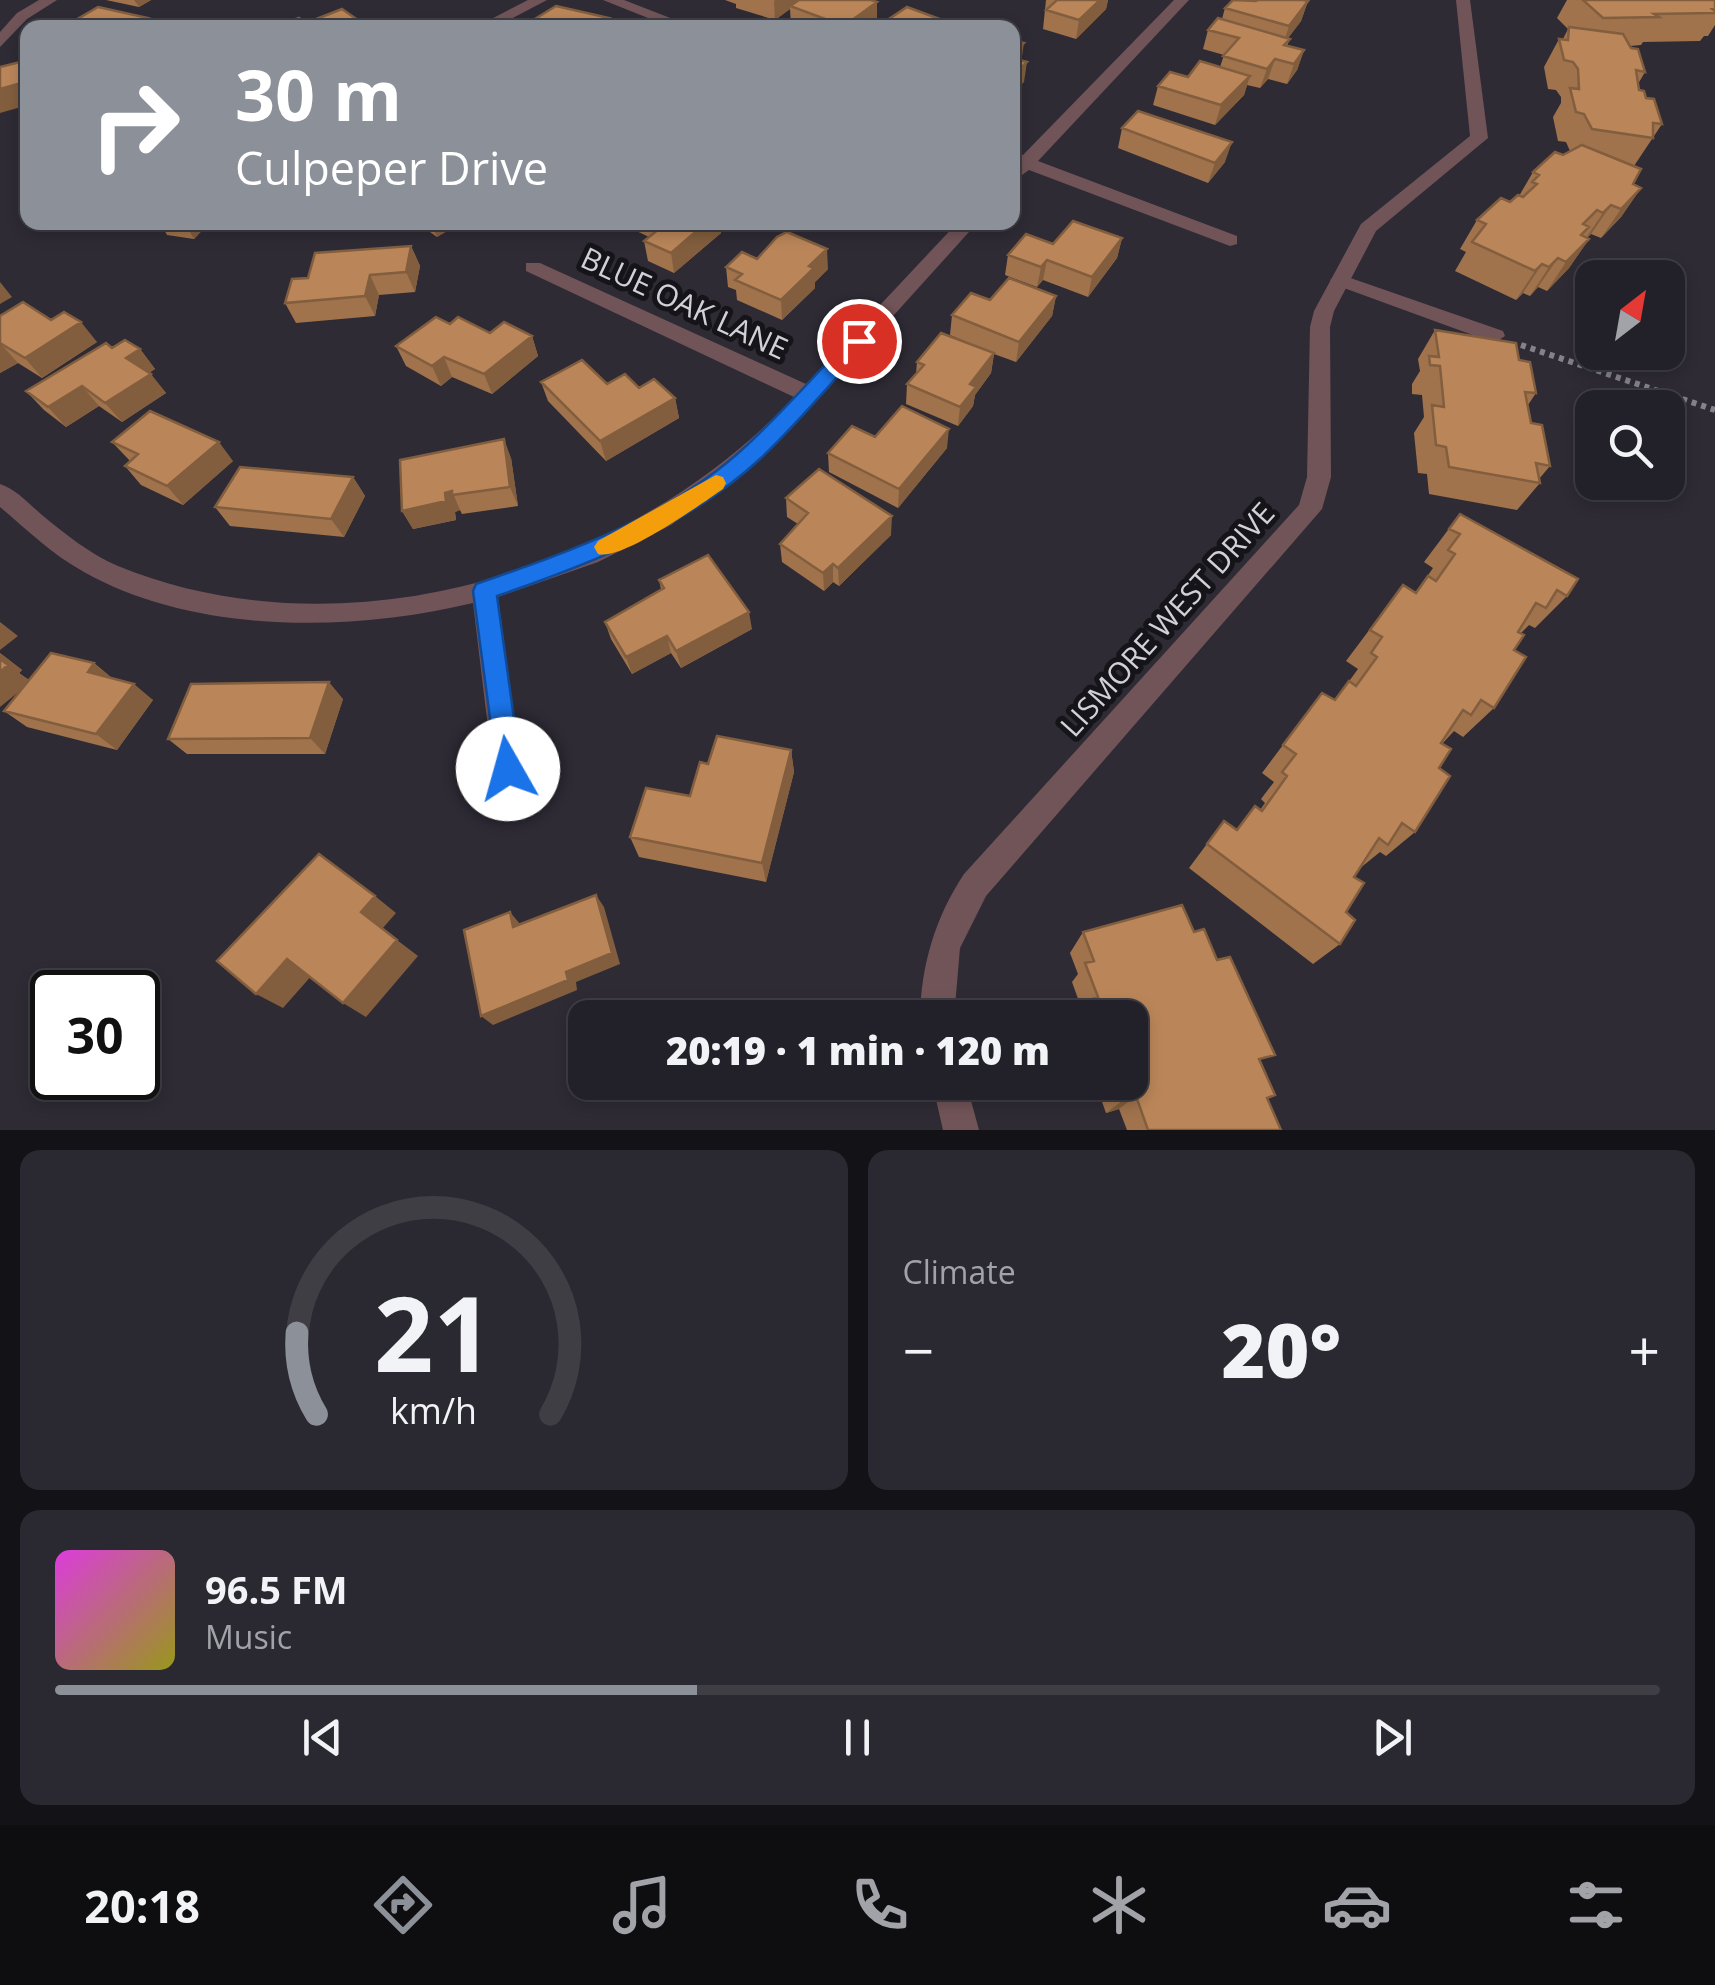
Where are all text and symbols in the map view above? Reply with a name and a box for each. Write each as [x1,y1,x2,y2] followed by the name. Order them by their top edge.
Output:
[235,46,402,142] text: 30 m
[70,60,200,190] icon: right
[235,137,548,198] text: Culpeper Drive
[575,237,795,368] street label: BLUE OAK LANE
[1575,260,1685,370] north arrow
[1575,260,1685,500] map controls
[817,299,902,384] pin
[832,314,887,369] icon: arrive
[1575,390,1685,500] button: search
[1051,493,1283,745] street label: LISMORE WEST DRIVE
[456,717,560,821] position arrow
[30,970,160,1100] speed limit sign: 30
[666,1024,1050,1076] text: 20:19 · 1 min · 120 m
[903,1250,1016,1293] text: Climate
[374,1261,493,1402] text: 21
[1221,1298,1341,1400] text: 20°
[903,1312,934,1387] text: −
[1629,1312,1660,1387] text: +
[390,1386,477,1434] text: km/h
[205,1563,348,1615] text: 96.5 FM
[205,1615,292,1658] text: Music
[295,1710,350,1765] icon: previous
[830,1710,885,1765] icon: pause
[1365,1710,1420,1765] icon: next
[368,1870,438,1940] icon: directions
[607,1870,677,1940] icon: music
[845,1870,915,1940] icon: phone
[1084,1870,1154,1940] icon: climate
[1322,1870,1392,1940] icon: car
[1561,1870,1631,1940] icon: filters
[84,1875,200,1936] text: 20:18

